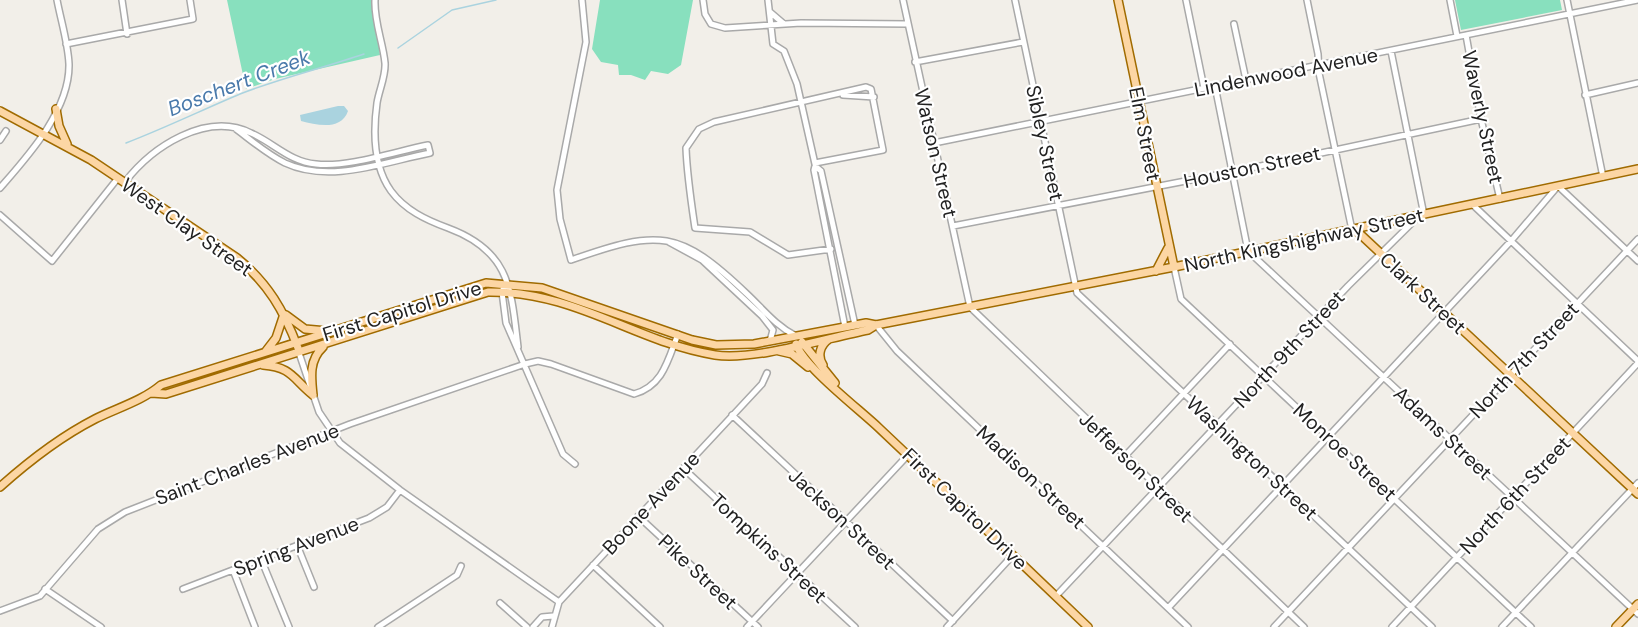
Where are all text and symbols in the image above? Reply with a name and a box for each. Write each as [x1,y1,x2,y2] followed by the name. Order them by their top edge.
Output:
[1192,41,1380,103] street label: Lindenwood Avenue
[164,43,315,123] water label: Boschert Creek
[1456,48,1510,186] street label: Waverly Street
[1020,83,1070,203] street label: Sibley Street
[1123,85,1167,184] street label: Elm Street
[908,86,964,220] street label: Watson Street
[1181,140,1323,194] street label: Houston Street
[116,172,258,282] street label: West Clay Street
[1182,202,1426,278] street label: North Kingshighway Street
[1374,246,1472,340] street label: Clark Street
[319,274,485,348] street label: First Capitol Drive
[1228,285,1350,413] street label: North 9th Street
[1463,296,1585,424] street label: North 7th Street
[1388,381,1498,486] street label: Adams Street
[1181,390,1324,526] street label: Washington Street
[1288,397,1402,507] street label: Monroe Street
[1073,406,1199,528] street label: Jefferson Street
[151,417,343,511] street label: Saint Charles Avenue
[971,420,1091,534] street label: Madison Street
[1454,431,1576,559] street label: North 6th Street
[897,442,1033,576] street label: First Capitol Drive
[597,446,705,560] street label: Boone Avenue
[783,463,901,575] street label: Jackson Street
[705,487,833,609] street label: Tompkins Street
[230,510,362,582] street label: Spring Avenue
[653,529,743,615] street label: Pike Street

